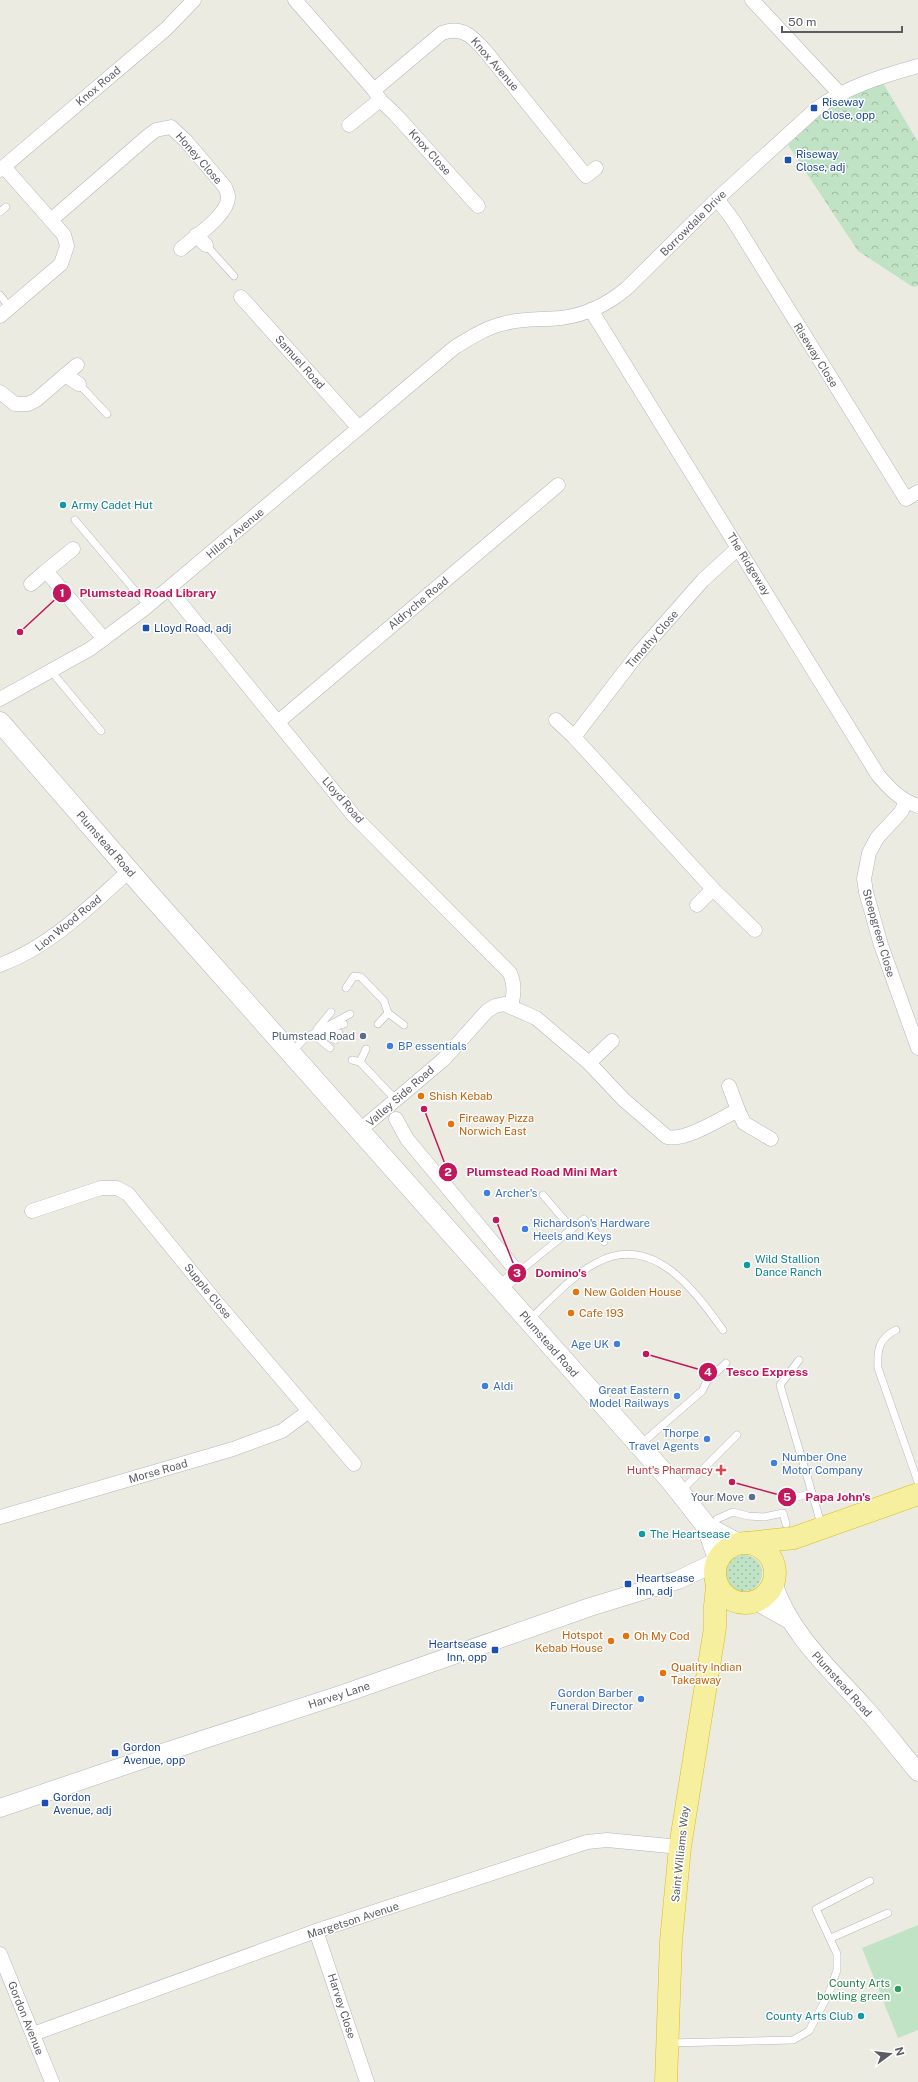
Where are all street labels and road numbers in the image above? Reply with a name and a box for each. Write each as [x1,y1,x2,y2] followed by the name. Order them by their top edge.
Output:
[469,35,521,93] street label: Knox Avenue
[73,64,123,108] street label: Knox Road
[406,127,454,177] street label: Knox Close
[173,130,225,186] street label: Honey Close
[658,188,728,258] street label: Borrowdale Drive
[791,321,841,389] street label: Riseway Close
[273,333,327,391] street label: Samuel Road
[204,505,266,561] street label: Hilary Avenue
[725,531,773,598] street label: The Ridgeway
[385,574,451,632] street label: Aldryche Road
[624,608,680,670] street label: Timothy Close
[320,775,366,825] street label: Lloyd Road
[74,809,138,879] street label: Plumstead Road
[861,887,897,979] street label: Steepgreen Close
[32,893,104,953] street label: Lion Wood Road
[364,1063,436,1129] street label: Valley Side Road
[182,1261,234,1321] street label: Supple Close
[517,1309,581,1379] street label: Plumstead Road
[127,1457,189,1485] street label: Morse Road
[810,1649,874,1719] street label: Plumstead Road
[307,1679,371,1711] street label: Harvey Lane
[669,1805,691,1903] street label: Saint Williams Way
[306,1900,400,1940] street label: Margetson Avenue
[326,1972,358,2040] street label: Harvey Close
[6,1980,46,2056] street label: Gordon Avenue

